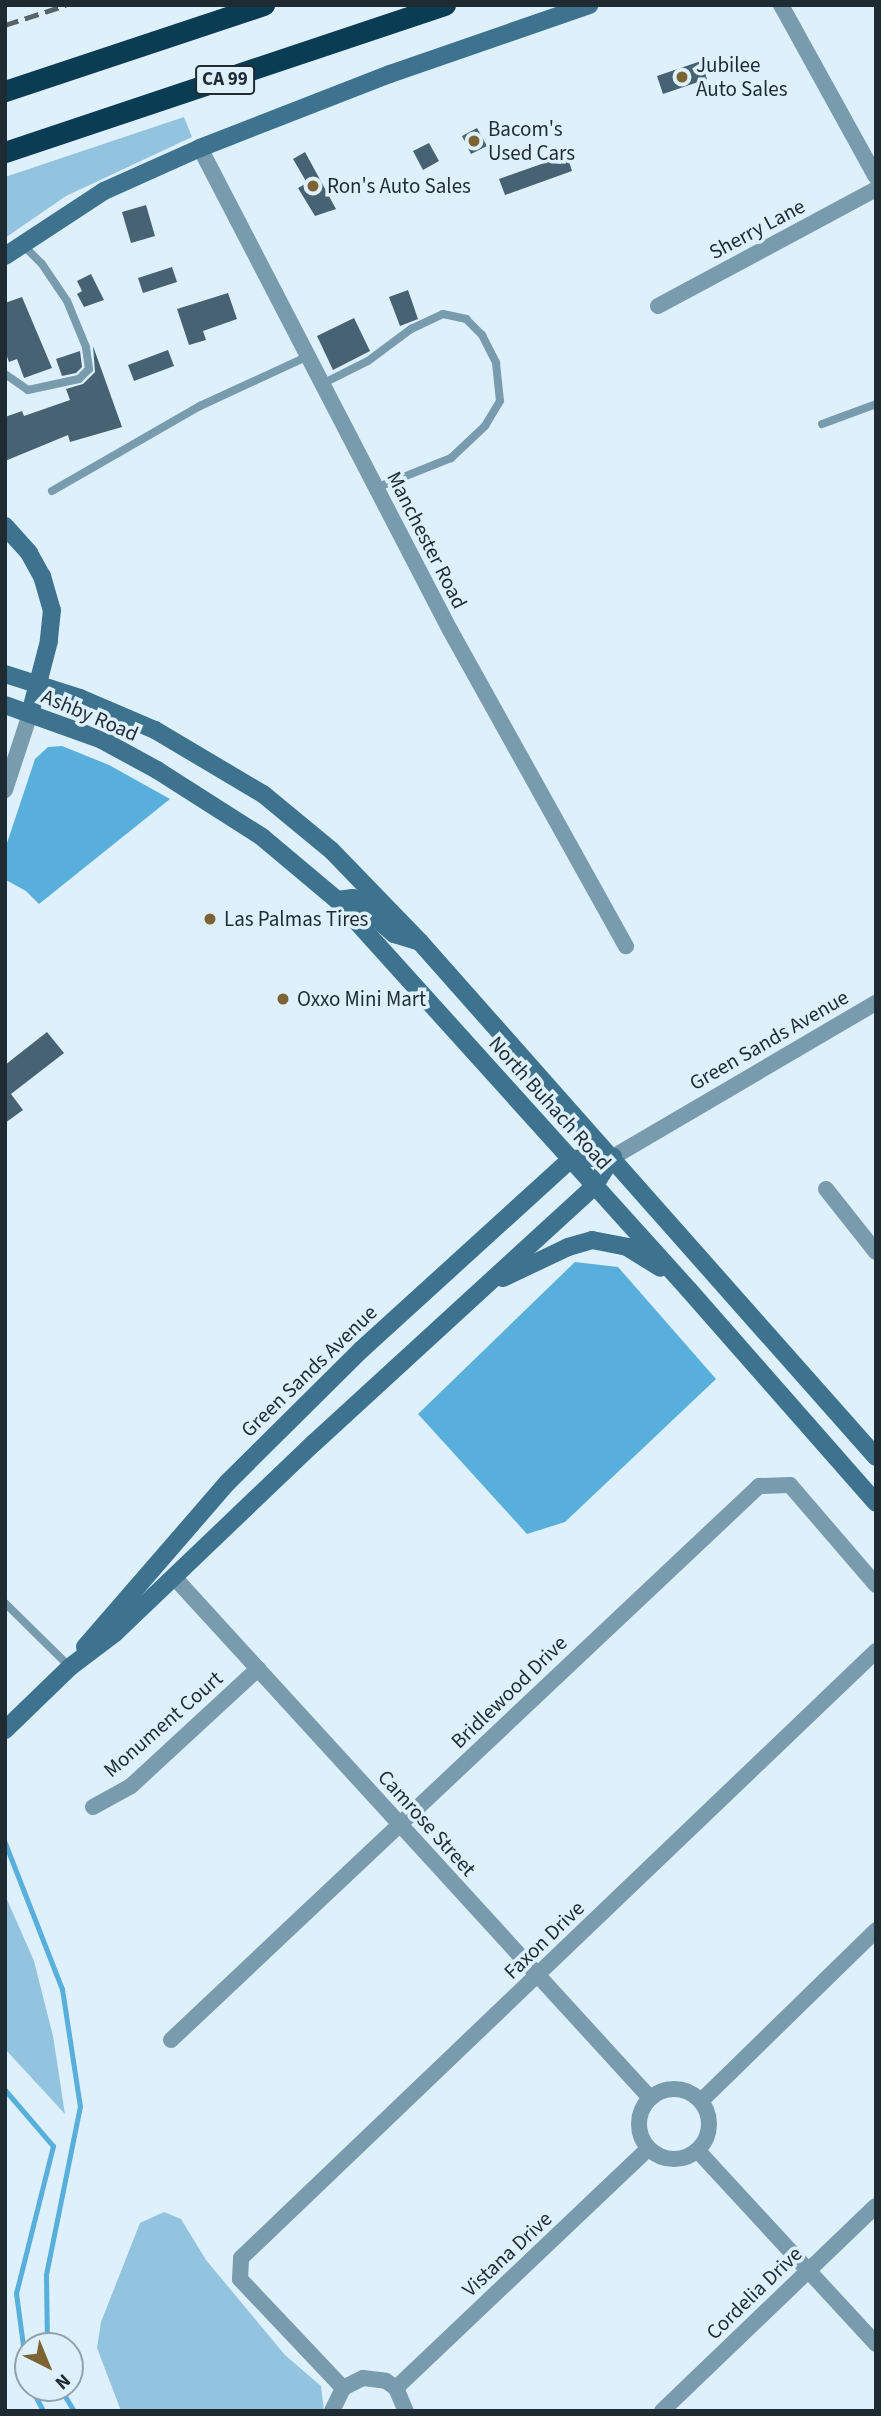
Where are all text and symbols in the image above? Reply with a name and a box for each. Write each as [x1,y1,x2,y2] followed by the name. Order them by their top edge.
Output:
[696,52,787,102] place label: Jubilee Auto Sales
[194,64,256,96] road number: CA 99
[674,69,690,85] marker: Jubilee Auto Sales
[488,116,575,166] place label: Bacom's Used Cars
[466,133,482,149] marker: Bacom's Used Cars
[327,173,471,199] place label: Ron's Auto Sales
[305,178,321,194] marker: Ron's Auto Sales
[705,193,809,265] street label: Sherry Lane
[382,467,472,613] street label: Manchester Road
[38,683,142,747] street label: Ashby Road
[224,906,368,932] place label: Las Palmas Tires
[202,911,218,927] marker: Las Palmas Tires
[685,984,853,1096] street label: Green Sands Avenue
[297,986,426,1012] place label: Oxxo Mini Mart
[275,991,291,1007] marker: Oxxo Mini Mart
[483,1031,617,1175] street label: North Buhach Road
[236,1300,382,1442] street label: Green Sands Avenue
[446,1630,572,1754] street label: Bridlewood Drive
[98,1665,228,1783] street label: Monument Court
[373,1765,481,1881] street label: Camrose Street
[499,1896,589,1984] street label: Faxon Drive
[457,2206,557,2302] street label: Vistana Drive
[701,2241,807,2345] street label: Cordelia Drive
[14,2332,84,2402] north arrow
[48,2367,76,2395] text: N

